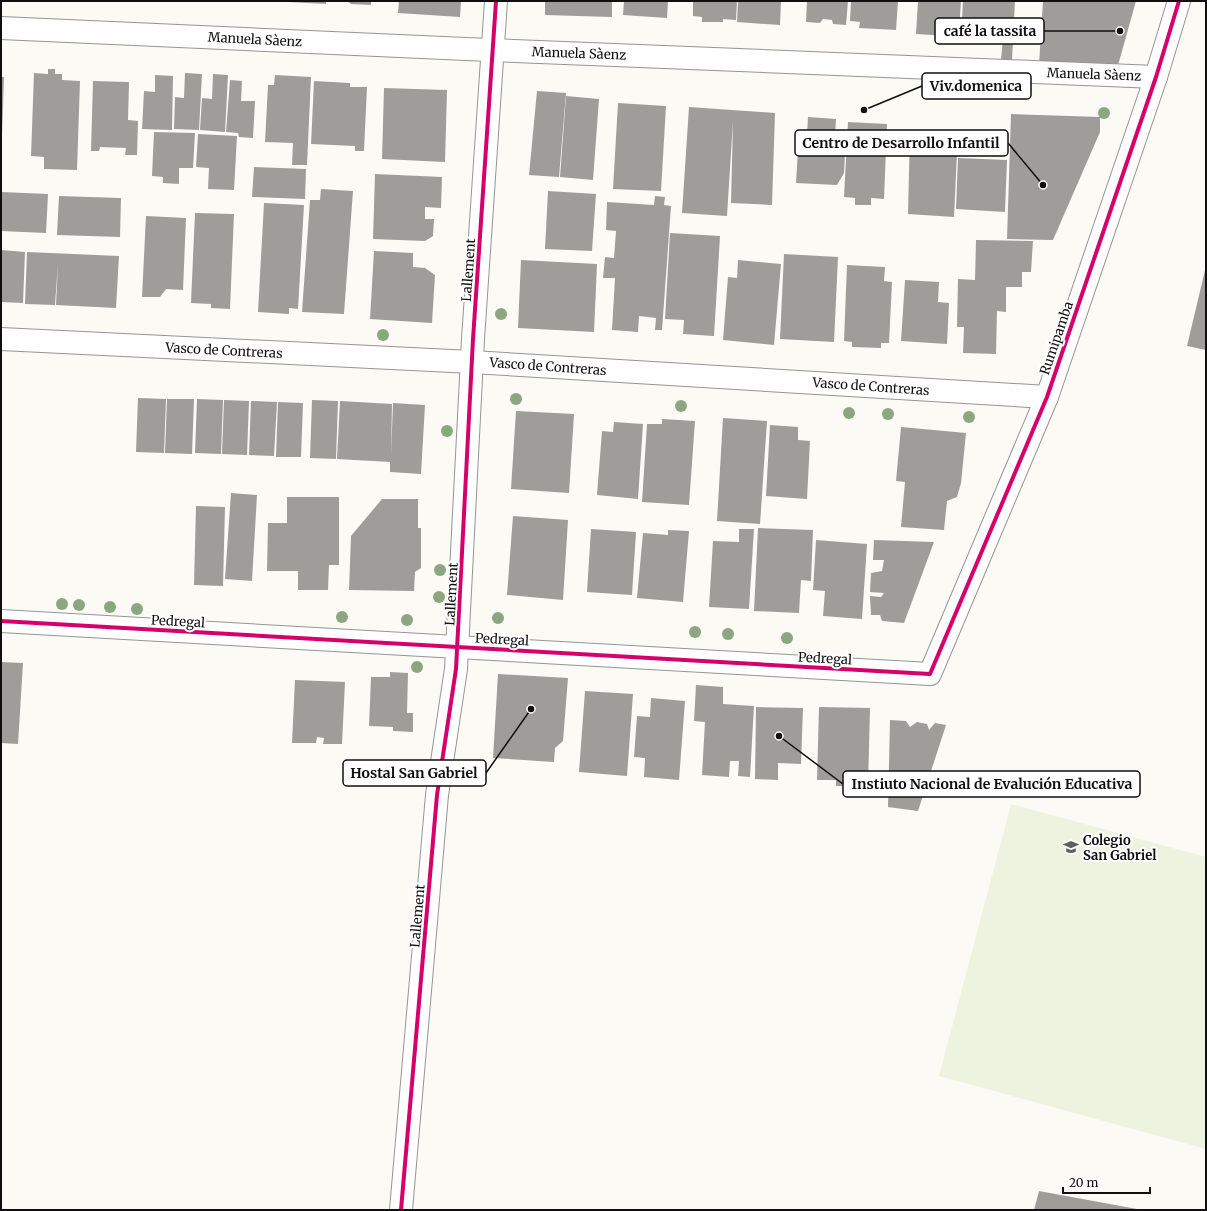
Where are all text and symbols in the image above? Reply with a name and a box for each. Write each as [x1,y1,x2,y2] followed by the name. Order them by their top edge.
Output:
[935,18,1044,44] callout: café la tassita
[944,22,1037,40] text: café la tassita
[207,29,303,50] street label: Manuela Sàenz
[531,43,627,64] street label: Manuela Sàenz
[1046,64,1142,85] street label: Manuela Sàenz
[922,73,1031,99] callout: Viv.domenica
[929,77,1022,95] text: Viv.domenica
[795,130,1008,156] callout: Centro de Desarrollo Infantil
[802,134,1000,152] text: Centro de Desarrollo Infantil
[458,238,479,302] street label: Lallement
[1036,299,1077,377] street label: Rumipamba
[164,339,283,362] street label: Vasco de Contreras
[488,354,607,379] street label: Vasco de Contreras
[811,374,930,399] street label: Vasco de Contreras
[441,562,462,626] street label: Lallement
[150,612,206,631] street label: Pedregal
[474,630,530,649] street label: Pedregal
[797,649,853,668] street label: Pedregal
[343,760,486,786] callout: Hostal San Gabriel
[350,764,478,782] text: Hostal San Gabriel
[843,771,1140,797] callout: Instiuto Nacional de Evalución Educativa
[852,775,1133,793] text: Instiuto Nacional de Evalución Educativa
[1083,832,1156,864] place label: Colegio San Gabriel
[1062,838,1080,856] school or university icon: Colegio San Gabriel
[406,884,429,948] street label: Lallement
[1063,1169,1150,1195] scale bar
[1069,1175,1098,1190] text: 20 m

